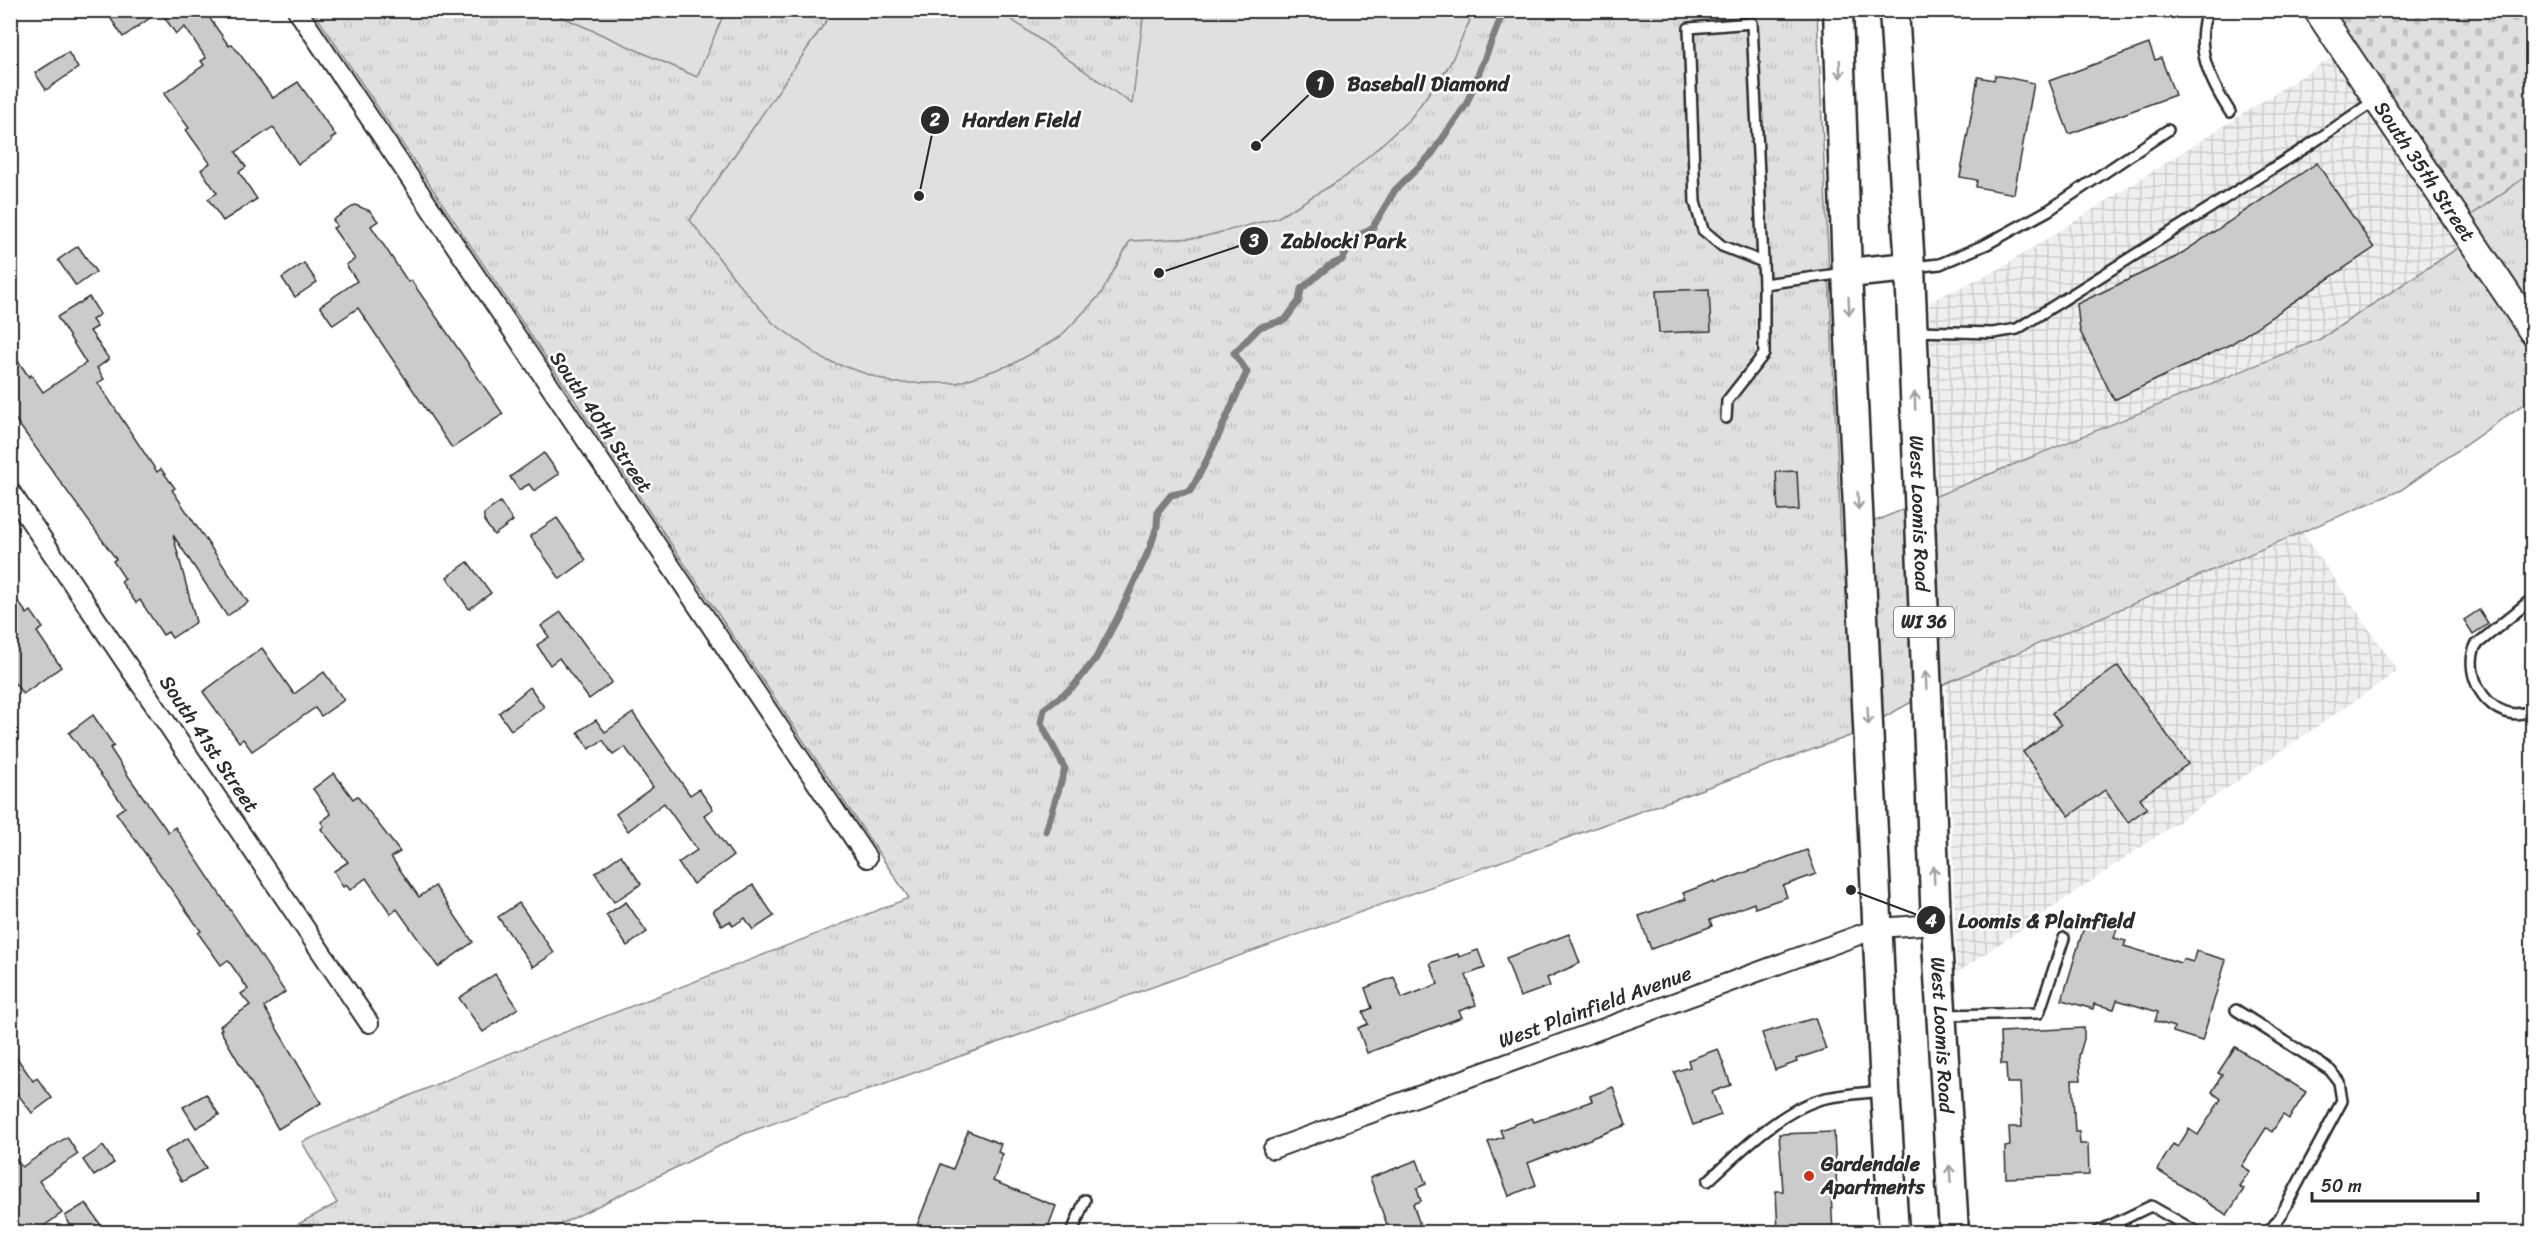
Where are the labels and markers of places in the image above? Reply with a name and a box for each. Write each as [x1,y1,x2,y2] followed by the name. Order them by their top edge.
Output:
[1305,64,1520,103] callout: Baseball Diamond
[920,100,1091,139] callout: Harden Field
[1239,221,1419,260] callout: Zablocki Park
[1916,901,2146,940] callout: Loomis & Plainfield
[1820,1147,1925,1205] place label: Gardendale Apartments
[1802,1169,1816,1183] marker: Gardendale Apartments

